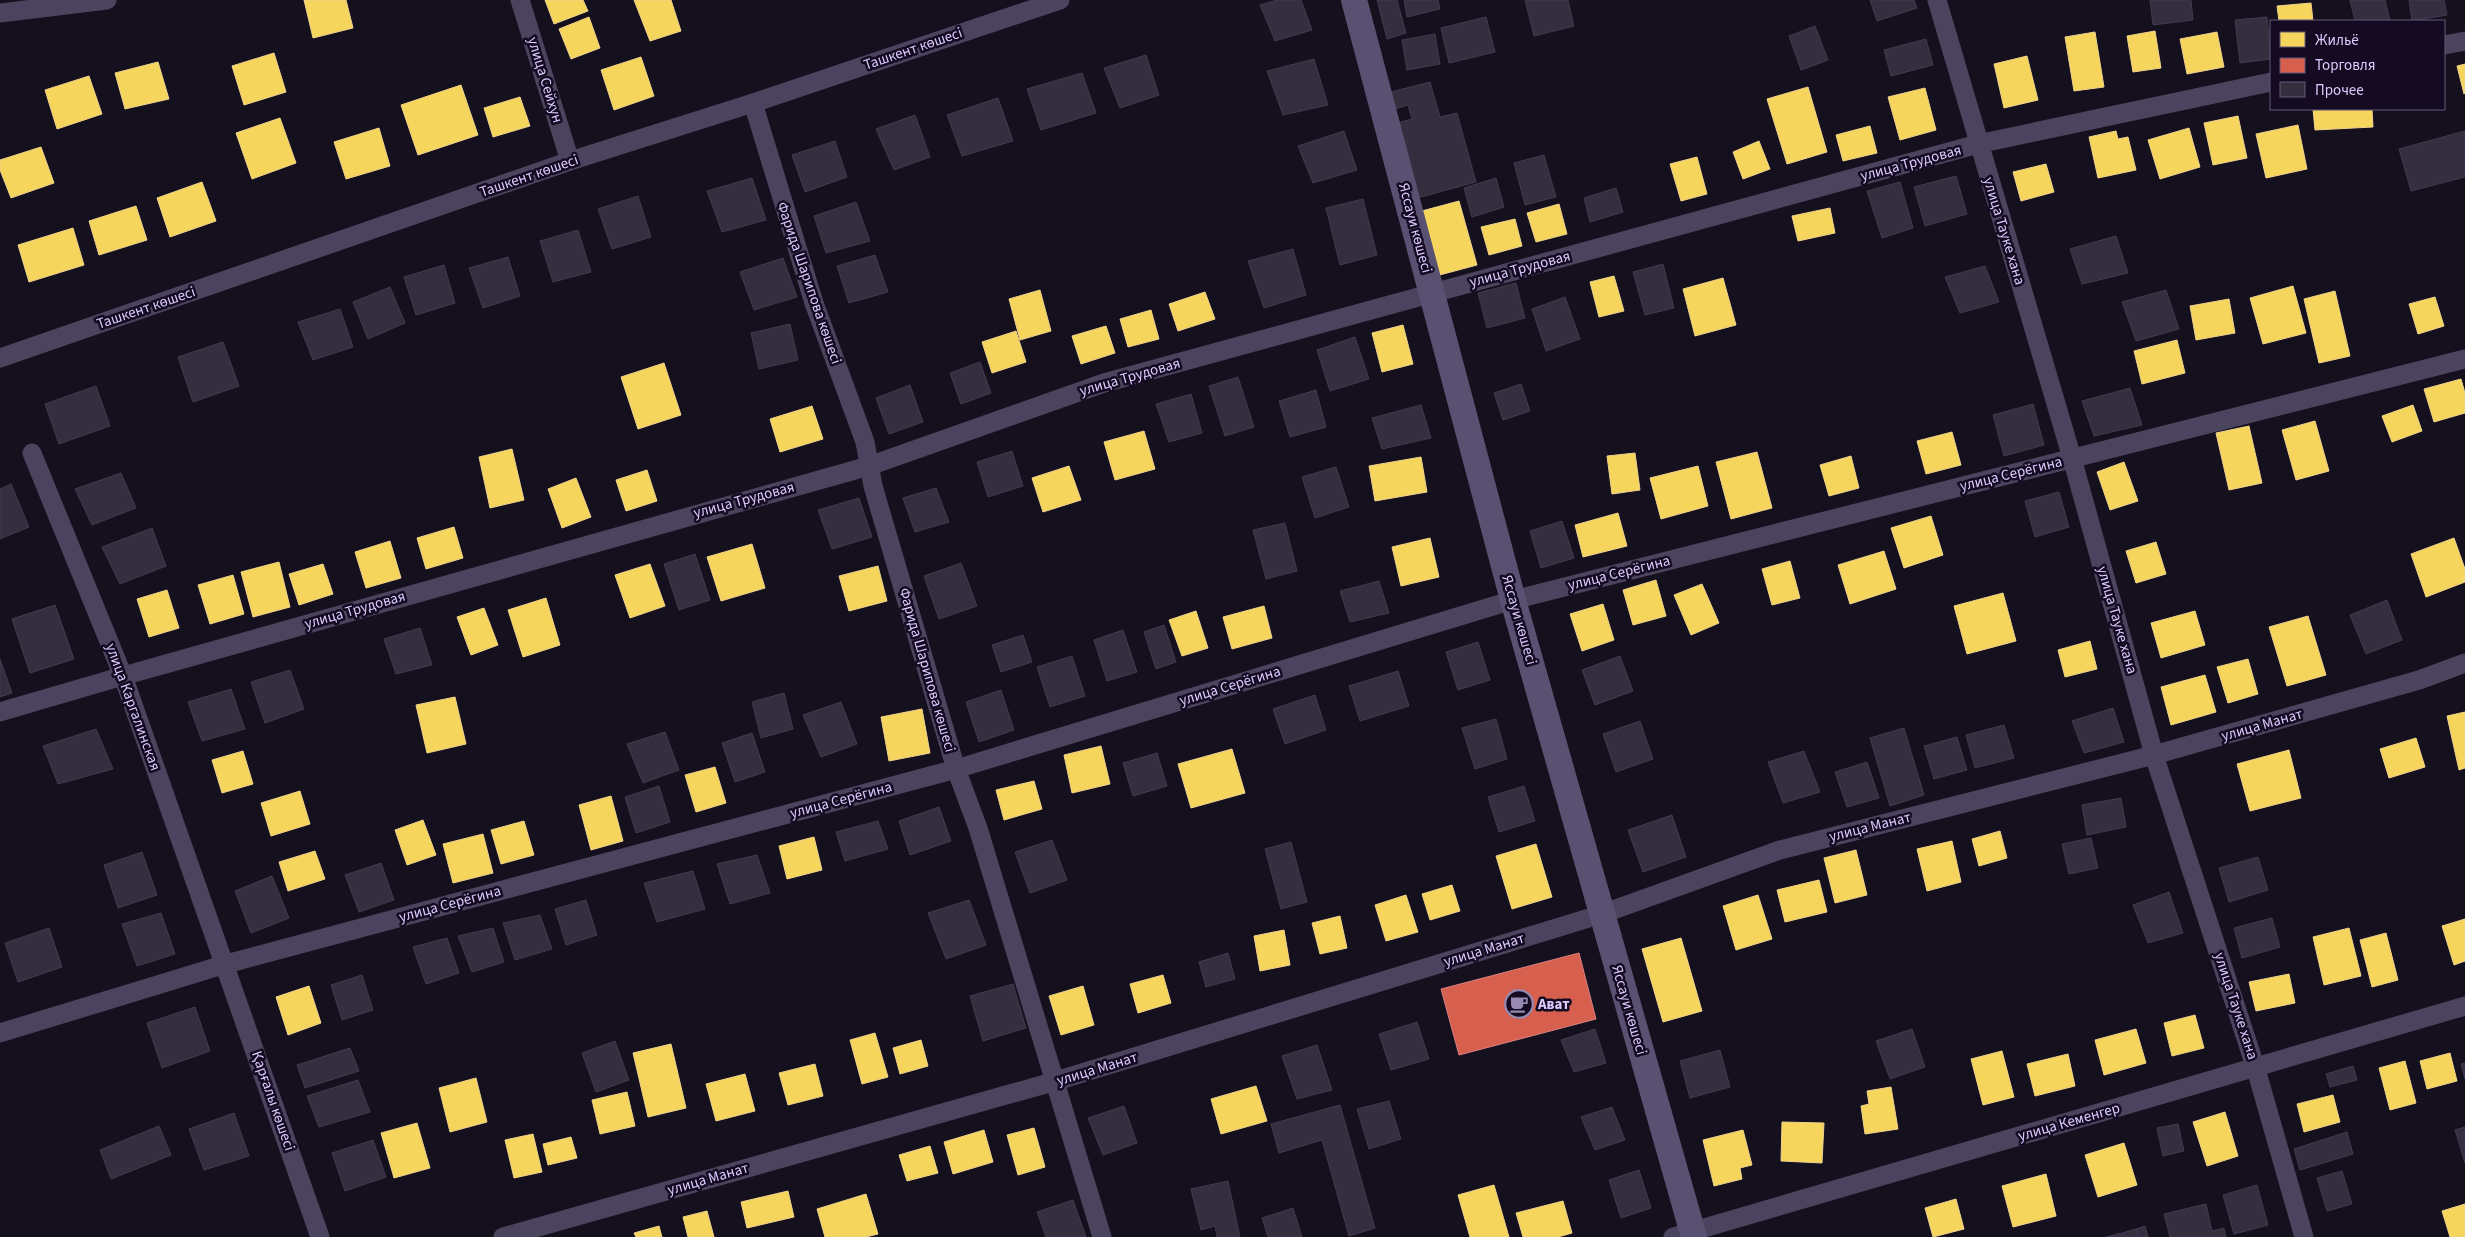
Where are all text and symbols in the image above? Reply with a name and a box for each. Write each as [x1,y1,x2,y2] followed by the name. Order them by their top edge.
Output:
[2270,20,2445,110] legend
[861,22,965,76] street label: Ташкент көшесі
[2315,30,2359,51] text: Жильё
[522,34,568,126] street label: улица Сейхун
[2315,55,2375,76] text: Торговля
[2315,80,2364,101] text: Прочее
[1858,139,1964,187] street label: улица Трудовая
[477,149,581,203] street label: Ташкент көшесі
[1978,175,2030,287] street label: улица Тауке хана
[1393,181,1437,275] street label: Яссауи көшесі
[771,199,847,367] street label: Фарида Шарипова көшесі
[1467,245,1573,293] street label: улица Трудовая
[94,281,198,335] street label: Ташкент көшесі
[1077,353,1183,401] street label: улица Трудовая
[1958,451,2064,497] street label: улица Серёгина
[691,476,797,524] street label: улица Трудовая
[1566,550,1672,596] street label: улица Серёгина
[2092,564,2142,676] street label: улица Тауке хана
[1496,573,1542,667] street label: Яссауи көшесі
[893,585,961,755] street label: Фарида Шарипова көшесі
[302,586,408,634] street label: улица Трудовая
[100,640,166,774] street label: улица Каргалинская
[1177,661,1283,711] street label: улица Серёгина
[2219,703,2305,747] street label: улица Манат
[788,776,894,824] street label: улица Серёгина
[1827,807,1913,847] street label: улица Манат
[397,880,503,928] street label: улица Серёгина
[1441,928,1527,972] street label: улица Манат
[2209,950,2263,1062] street label: улица Тауке хана
[1606,963,1652,1057] street label: Яссауи көшесі
[1504,989,1534,1019] cafe icon: Ават
[1537,994,1570,1015] place label: Ават
[1054,1047,1140,1091] street label: улица Манат
[246,1048,300,1154] street label: Қарғалы көшесі
[2016,1097,2122,1147] street label: улица Кеменгер
[665,1157,751,1201] street label: улица Манат

